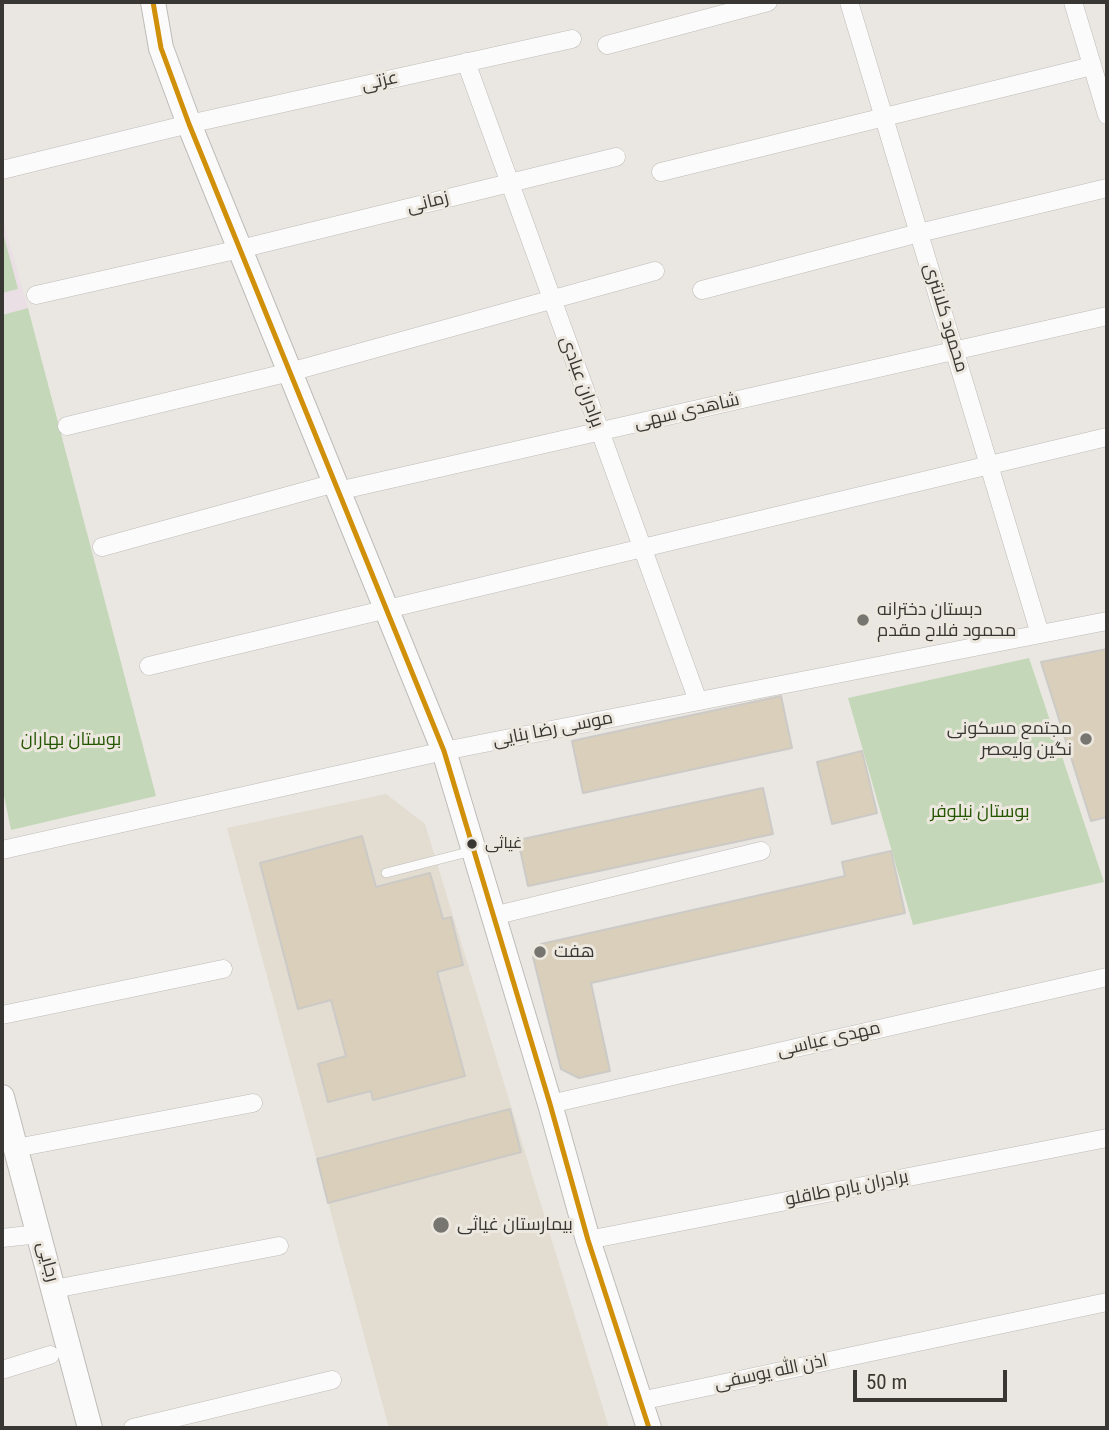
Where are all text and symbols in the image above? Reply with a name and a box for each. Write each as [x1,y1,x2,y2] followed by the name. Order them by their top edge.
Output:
[360,67,400,97] street label: عزتی
[405,187,451,219] street label: زمانی
[918,261,972,375] street label: محمود کلانتری
[555,333,607,431] street label: برادران عبادی
[632,389,742,435] street label: شاهدی سهی
[877,599,1016,642] place label: دبستان دخترانه محمود فلاح مقدم
[855,612,871,628] marker: دبستان دخترانه محمود فلاح مقدم
[491,708,615,752] street label: موسی رضا بنایی
[947,718,1072,760] place label: مجتمع مسکونی نگین ولیعصر
[21,729,121,751] park label: بوستان بهاران
[1078,731,1094,747] marker: مجتمع مسکونی نگین ولیعصر
[930,801,1030,823] park label: بوستان نیلوفر
[485,834,522,854] place label: غیاثی
[465,837,479,851] marker: غیاثی
[554,941,595,963] place label: هفت
[532,944,548,960] marker: هفت
[775,1018,883,1062] street label: مهدی عباسی
[783,1166,911,1212] street label: برادران یارم طاقلو
[457,1214,573,1236] place label: بیمارستان غیاثی
[431,1215,451,1235] marker: بیمارستان غیاثی
[31,1240,63,1284] street label: رجایی
[712,1350,830,1396] street label: اذن الله یوسفی
[857,1356,1011,1400] scale bar
[866,1370,907,1394] text: 50 m

